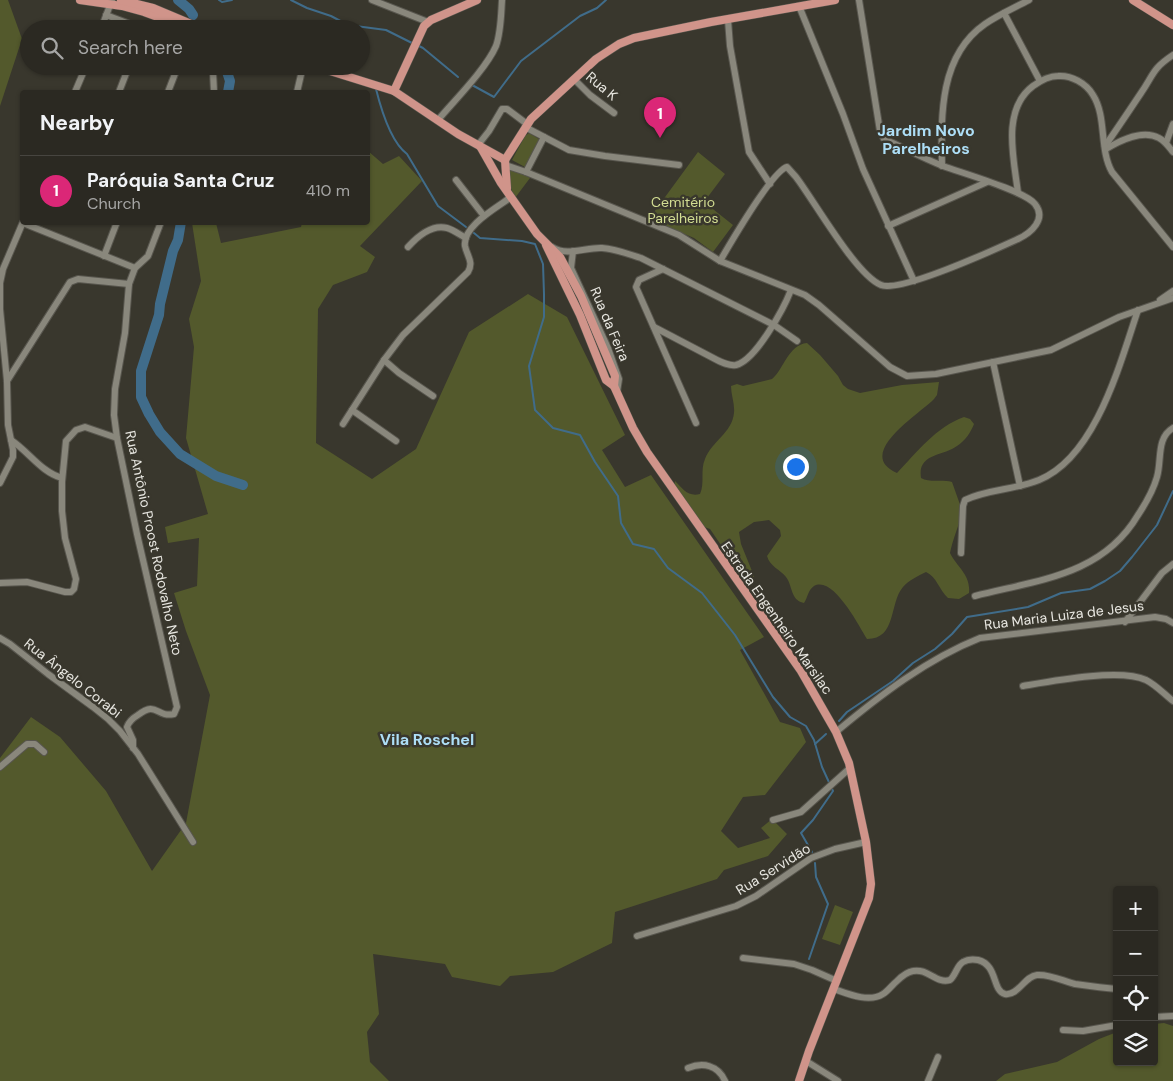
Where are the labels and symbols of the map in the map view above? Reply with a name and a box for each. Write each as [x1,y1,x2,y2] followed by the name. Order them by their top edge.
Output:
[582,68,622,104] street label: Rua K
[644,97,676,138] pin: 1
[877,120,975,159] district label: Jardim Novo Parelheiros
[647,193,719,227] park label: Cemitério Parelheiros
[586,284,634,364] street label: Rua da Feira
[121,429,187,657] street label: Rua Antônio Proost Rodovalho Neto
[783,454,809,480] your location
[717,538,837,698] street label: Estrada Engenheiro Marsilac
[983,596,1145,634] street label: Rua Maria Luiza de Jesus
[21,634,125,722] street label: Rua Ângelo Corabi
[380,729,474,750] district label: Vila Roschel
[732,839,814,899] street label: Rua Servidão

